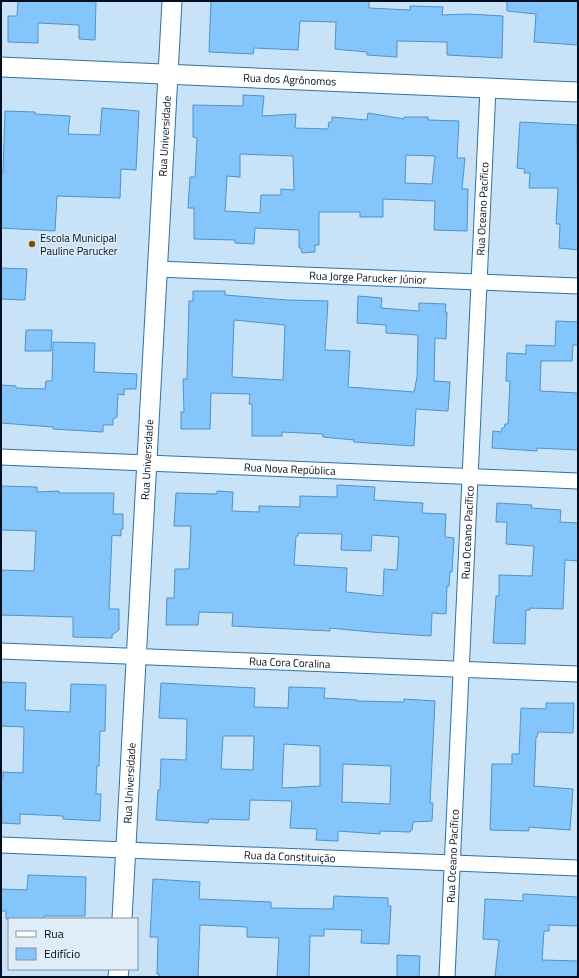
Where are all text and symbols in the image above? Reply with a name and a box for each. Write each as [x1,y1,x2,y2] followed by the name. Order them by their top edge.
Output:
[243,69,337,90] street label: Rua dos Agrônomos
[154,95,175,177] street label: Rua Universidade
[472,162,493,256] street label: Rua Oceano Pacífico
[40,230,118,259] place label: Escola Municipal Pauline Parucker
[27,239,37,249] marker: Escola Municipal Pauline Parucker
[309,267,427,288] street label: Rua Jorge Parucker Júnior
[137,418,157,500] street label: Rua Universidade
[244,459,336,479] street label: Rua Nova República
[457,485,478,580] street label: Rua Oceano Pacífico
[249,653,331,672] street label: Rua Cora Coralina
[119,742,140,824] street label: Rua Universidade
[442,809,463,903] street label: Rua Oceano Pacífico
[244,847,336,866] street label: Rua da Constituição
[8,918,138,970] legend
[44,924,64,943] text: Rua
[44,944,80,963] text: Edifício

